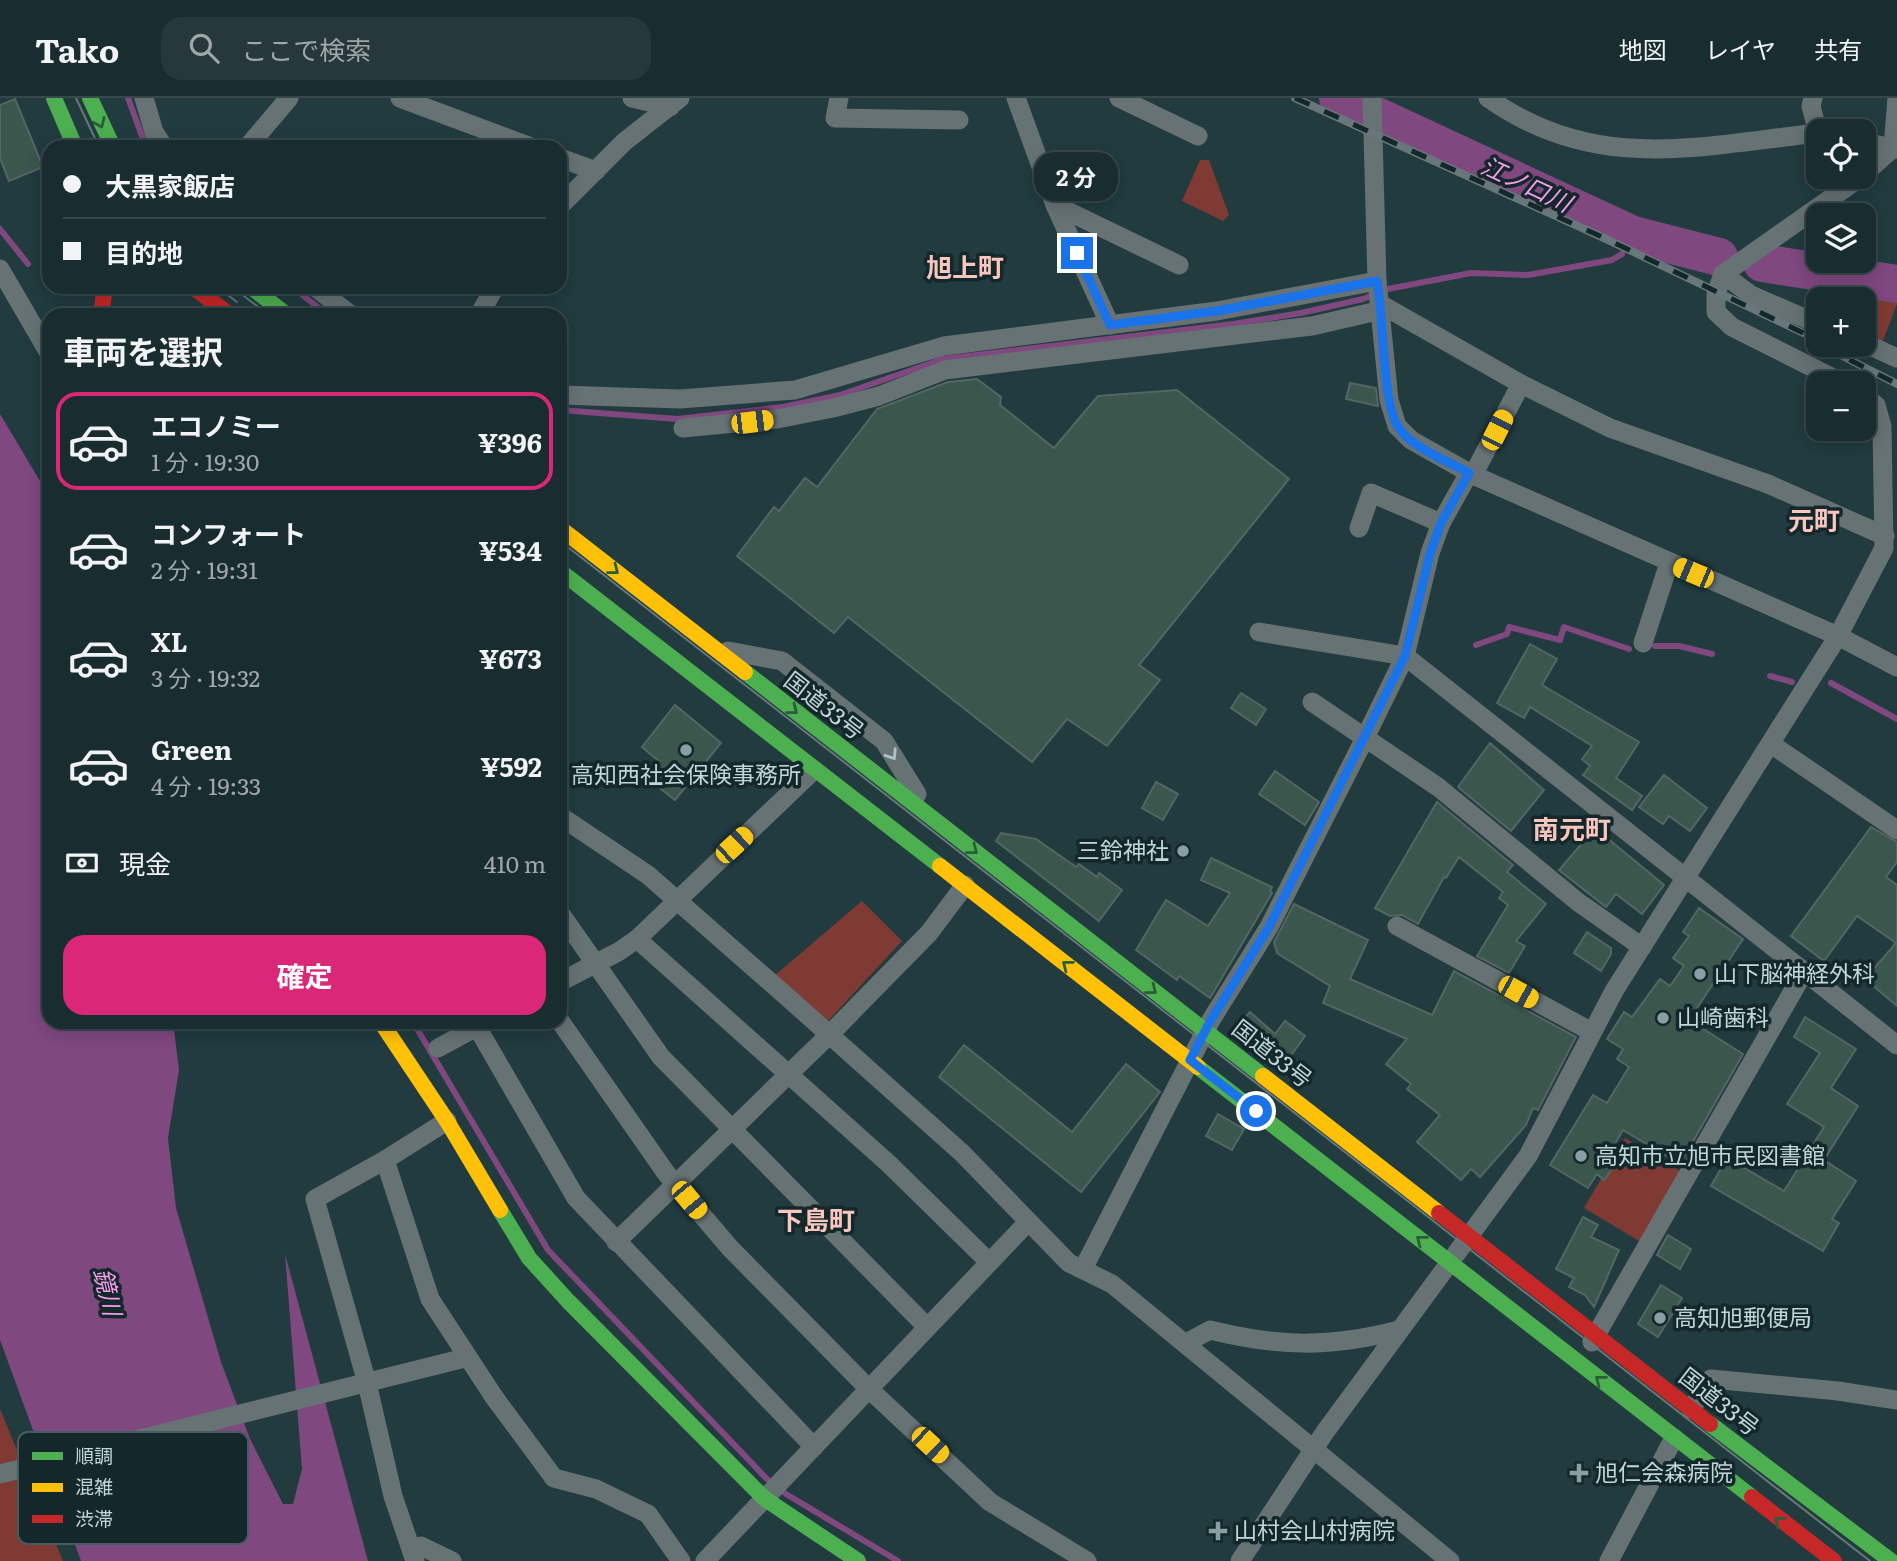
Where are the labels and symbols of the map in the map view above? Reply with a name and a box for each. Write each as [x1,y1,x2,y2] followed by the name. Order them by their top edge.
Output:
[92,116,106,128] one-way arrow
[1476,147,1581,220] water label: 江ノ口川
[1035,152,1119,200] callout: 2 分
[1061,237,1093,269] route end
[926,246,1004,285] district label: 旭上町
[1479,407,1516,453] car
[730,409,775,435] car
[1788,499,1840,538] district label: 元町
[1670,555,1717,591] car
[606,562,619,575] one-way arrow
[778,662,872,747] street label: 国道33号
[785,702,798,715] one-way arrow
[678,742,694,758] marker: 高知西社会保険事務所
[884,747,897,760] one-way arrow
[571,756,801,790] place label: 高知西社会保険事務所
[1533,808,1611,847] district label: 南元町
[712,823,757,867] car
[1077,832,1169,866] place label: 三鈴神社
[965,841,978,854] one-way arrow
[1175,843,1191,859] marker: 三鈴神社
[1714,955,1875,989] place label: 山下脳神経外科
[1062,960,1075,973] one-way arrow
[1692,966,1708,982] marker: 山下脳神経外科
[1495,973,1542,1011] car
[1145,981,1157,994] one-way arrow
[1677,999,1769,1033] place label: 山崎歯科
[1226,1010,1320,1095] street label: 国道33号
[1655,1010,1671,1026] marker: 山崎歯科
[1240,1095,1272,1127] route start
[1595,1137,1825,1171] place label: 高知市立旭市民図書館
[1573,1148,1589,1164] marker: 高知市立旭市民図書館
[668,1177,711,1223] car
[777,1199,855,1238] district label: 下島町
[1416,1235,1429,1248] one-way arrow
[87,1264,133,1322] water label: 鏡川
[1674,1299,1812,1333] place label: 高知旭郵便局
[1652,1310,1668,1326] marker: 高知旭郵便局
[1673,1358,1767,1443] street label: 国道33号
[1595,1376,1607,1389] one-way arrow
[908,1423,953,1467] car
[18,1432,248,1544] legend
[75,1441,113,1469] text: 順調
[1595,1454,1733,1488] place label: 旭仁会森病院
[1569,1463,1589,1483] marker: 旭仁会森病院
[75,1472,113,1500] text: 混雑
[75,1504,113,1532] text: 渋滞
[1234,1512,1395,1546] place label: 山村会山村病院
[1774,1516,1787,1529] one-way arrow
[1208,1521,1228,1541] marker: 山村会山村病院

